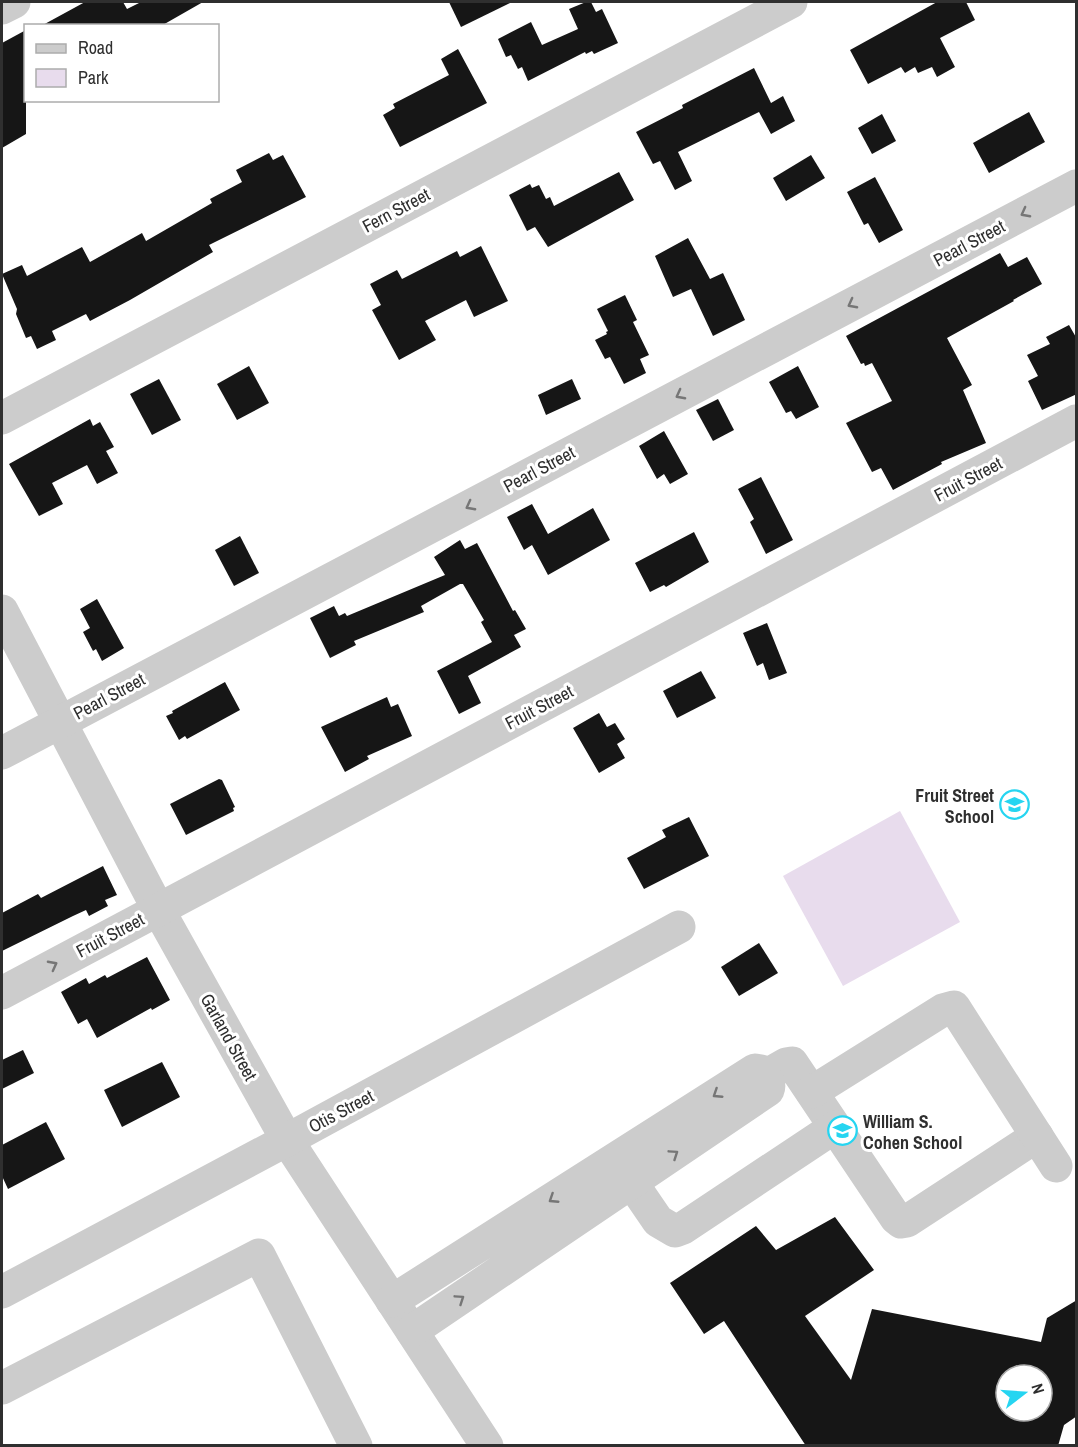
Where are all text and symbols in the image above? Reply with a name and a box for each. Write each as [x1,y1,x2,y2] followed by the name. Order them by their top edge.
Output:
[24,24,219,102] legend
[78,35,113,60] text: Road
[78,65,109,90] text: Park
[358,182,434,238] street label: Fern Street
[1020,206,1031,217] one-way arrow
[929,214,1009,272] street label: Pearl Street
[848,297,859,308] one-way arrow
[676,388,686,399] one-way arrow
[499,440,579,498] street label: Pearl Street
[930,451,1006,507] street label: Fruit Street
[466,499,476,510] one-way arrow
[69,667,149,725] street label: Pearl Street
[501,679,577,735] street label: Fruit Street
[915,783,994,829] place label: Fruit Street School
[999,789,1031,821] school or university icon: Fruit Street School
[72,907,148,963] street label: Fruit Street
[47,961,57,972] one-way arrow
[195,989,263,1085] street label: Garland Street
[304,1083,378,1139] street label: Otis Street
[713,1086,723,1098] one-way arrow
[863,1109,962,1155] place label: William S. Cohen School
[826,1115,858,1147] school or university icon: William S. Cohen School
[667,1150,678,1161] one-way arrow
[548,1191,559,1202] one-way arrow
[454,1295,465,1306] one-way arrow
[994,1363,1054,1423] north arrow
[1026,1381,1050,1396] text: N

